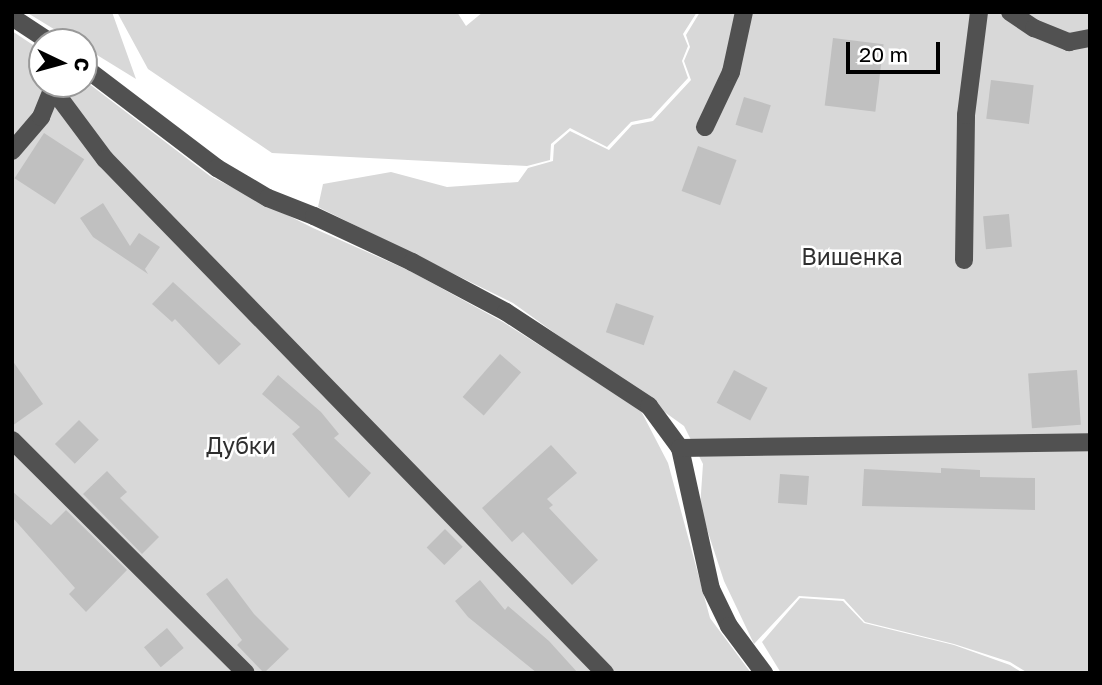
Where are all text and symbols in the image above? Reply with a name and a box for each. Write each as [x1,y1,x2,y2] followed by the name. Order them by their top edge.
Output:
[28,28,98,98] north arrow
[850,28,944,72] scale bar
[859,41,908,67] text: 20 m
[70,57,94,72] text: С
[801,242,903,270] park label: Вишенка
[206,431,276,459] park label: Дубки

